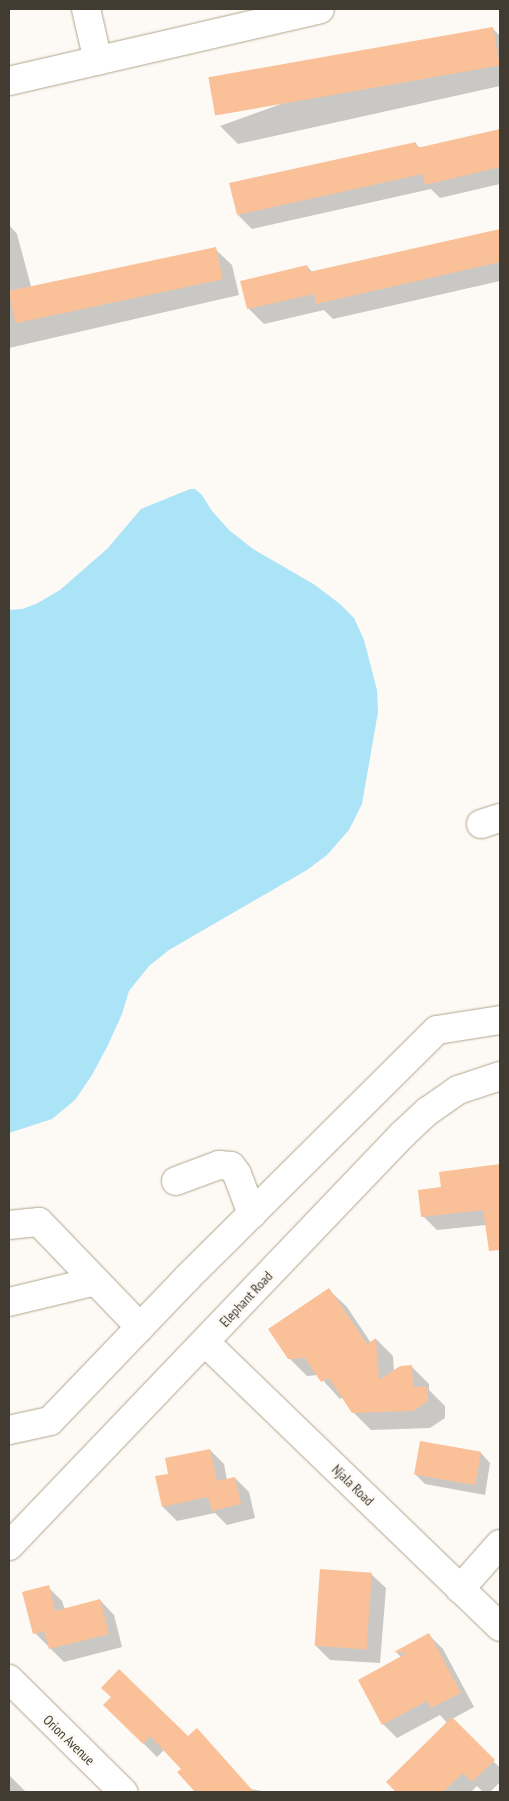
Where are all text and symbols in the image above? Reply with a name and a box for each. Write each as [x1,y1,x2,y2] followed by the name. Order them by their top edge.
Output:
[216,1268,276,1330] street label: Elephant Road
[329,1461,377,1509] street label: Njala Road
[40,1711,98,1769] street label: Orion Avenue

